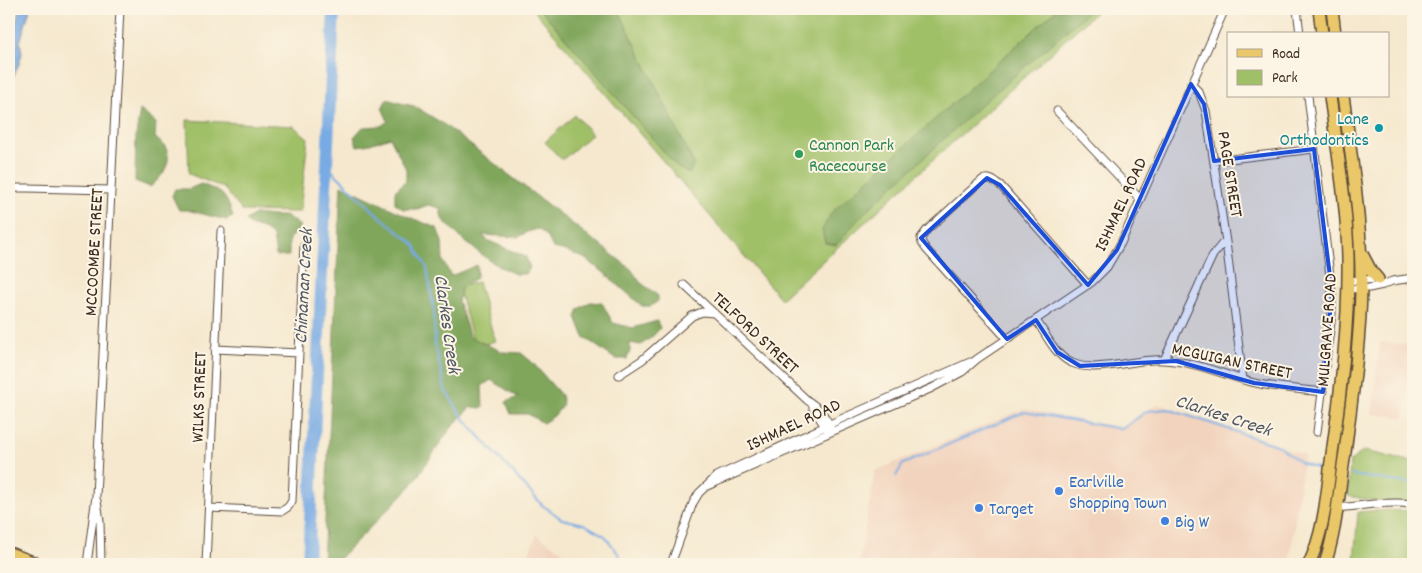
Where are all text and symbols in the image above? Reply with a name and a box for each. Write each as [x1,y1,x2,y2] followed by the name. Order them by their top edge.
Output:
[1227,32,1390,98] legend
[1272,44,1300,66] text: Road
[1272,68,1298,90] text: Park
[1280,108,1369,154] place label: Lane Orthodontics
[1373,122,1385,134] marker: Lane Orthodontics
[1209,130,1248,219] street label: PAGE STREET
[809,134,894,180] place label: Cannon Park Racecourse
[793,148,805,160] marker: Cannon Park Racecourse
[1090,154,1155,256] street label: ISHMAEL ROAD
[80,188,111,317] street label: MCCOOMBE STREET
[289,226,322,344] water label: Chinaman Creek
[425,273,466,378] water label: Clarkes Creek
[1312,273,1345,388] street label: MULGRAVE ROAD
[705,287,803,381] street label: TELFORD STREET
[1169,338,1294,387] street label: MCGUIGAN STREET
[186,351,215,443] street label: WILKS STREET
[1172,389,1276,446] water label: Clarkes Creek
[743,394,845,459] street label: ISHMAEL ROAD
[1069,471,1167,517] place label: Earlville Shopping Town
[1053,485,1065,497] marker: Earlville Shopping Town
[989,498,1034,523] place label: Target
[973,502,985,514] marker: Target
[1175,511,1210,536] place label: Big W
[1159,515,1171,527] marker: Big W

